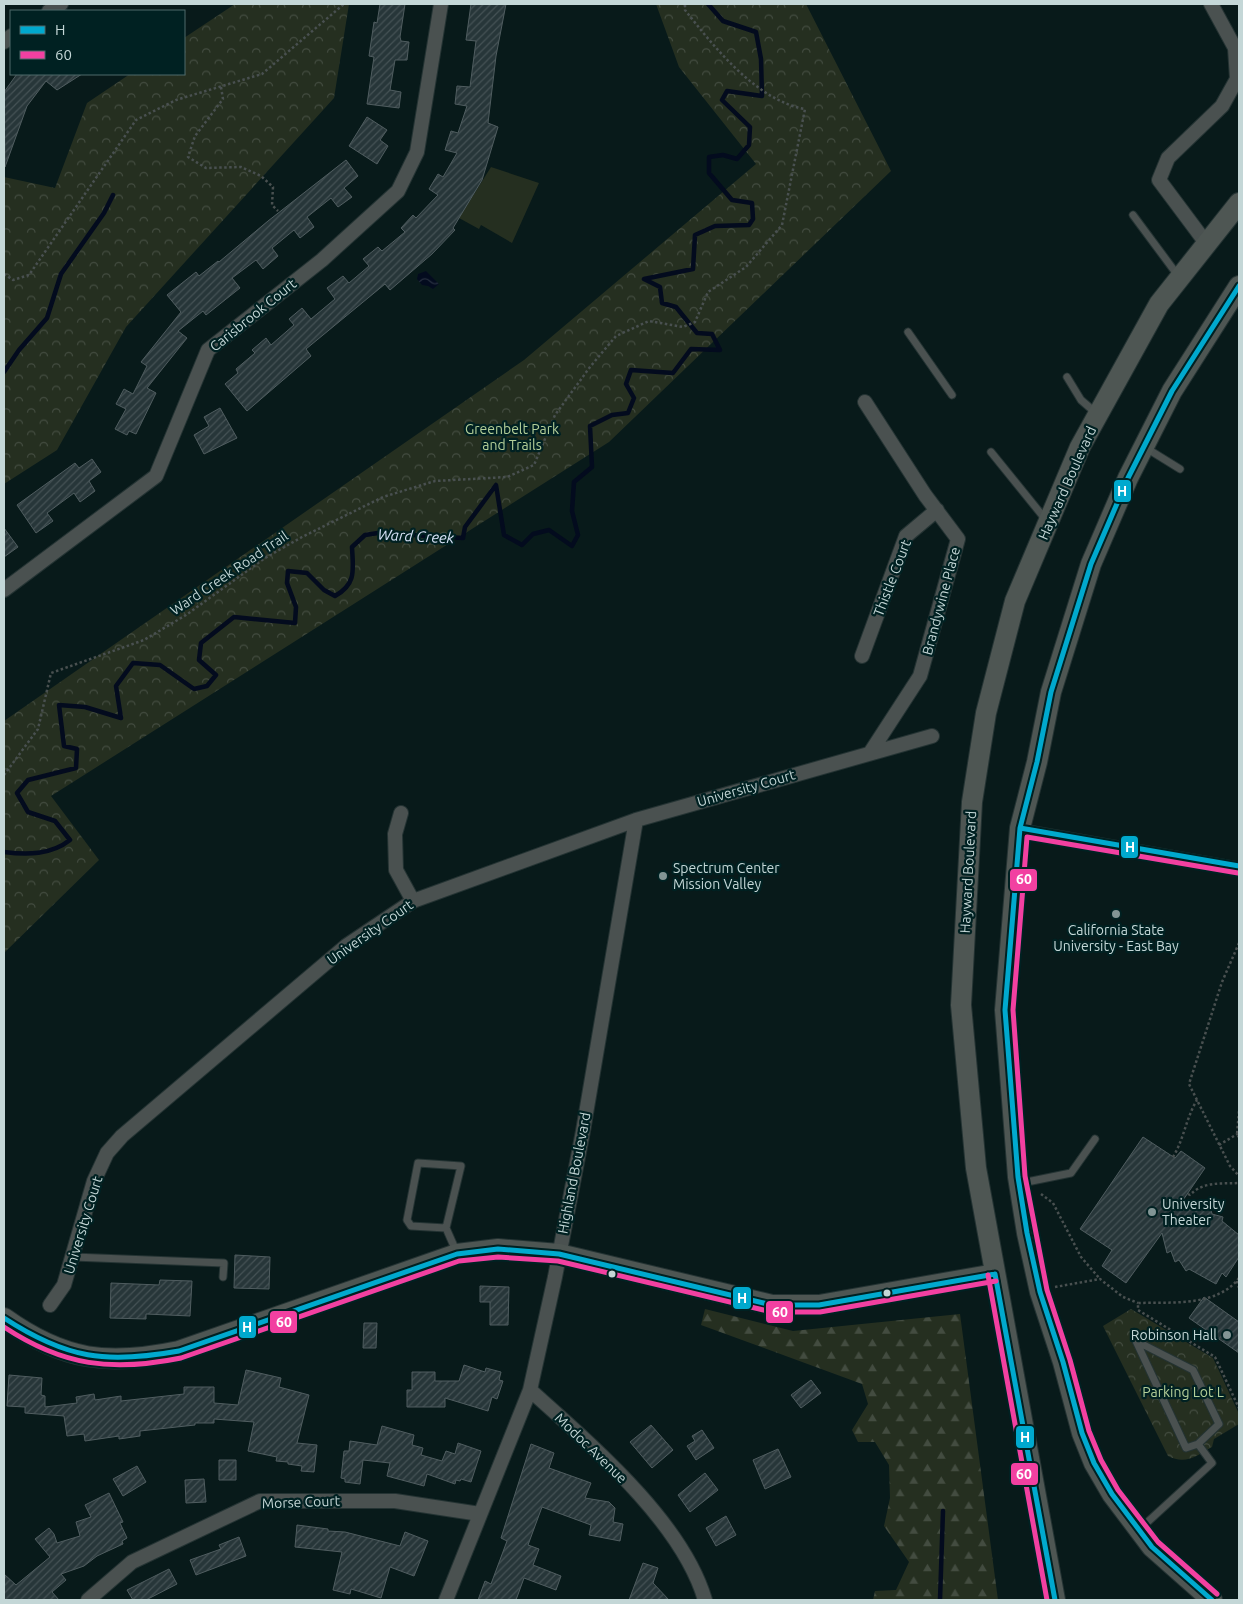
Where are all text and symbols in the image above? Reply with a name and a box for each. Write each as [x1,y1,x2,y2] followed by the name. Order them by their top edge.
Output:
[10,10,185,75] legend
[55,21,65,38] text: H
[55,46,72,63] text: 60
[207,275,300,355] street label: Carisbrook Court
[465,421,559,453] park label: Greenbelt Park and Trails
[1035,424,1099,542] street label: Hayward Boulevard
[1113,479,1132,503] line badge: H
[1117,483,1127,499] text: H
[377,526,455,547] water label: Ward Creek
[167,527,291,618] street label: Ward Creek Road Trail
[870,537,914,619] street label: Thistle Court
[919,545,963,657] street label: Brandywine Place
[695,766,797,810] street label: University Court
[957,810,979,934] street label: Hayward Boulevard
[1120,835,1139,859] line badge: H
[1125,839,1135,855] text: H
[673,860,780,892] place label: Spectrum Center Mission Valley
[1009,868,1038,892] line badge: 60
[657,870,669,882] marker: Spectrum Center Mission Valley
[1016,871,1032,887] text: 60
[324,896,416,968] street label: University Court
[1110,908,1122,920] marker: California State University - East Bay
[1053,922,1179,954] place label: California State University - East Bay
[554,1111,594,1235] street label: Highland Boulevard
[61,1174,106,1276] street label: University Court
[1162,1196,1225,1228] place label: University Theater
[1146,1206,1158,1218] marker: University Theater
[607,1269,617,1279] unlabelled marker
[732,1286,752,1310] line badge: H
[882,1288,892,1298] unlabelled marker
[737,1290,747,1306] text: H
[765,1300,794,1324] line badge: 60
[772,1304,788,1320] text: 60
[269,1310,298,1334] line badge: 60
[276,1314,292,1330] text: 60
[238,1315,257,1339] line badge: H
[242,1319,252,1335] text: H
[1131,1327,1217,1343] place label: Robinson Hall
[1221,1329,1233,1341] marker: Robinson Hall
[1142,1384,1224,1400] park label: Parking Lot L
[552,1410,630,1486] street label: Modoc Avenue
[1015,1425,1035,1449] line badge: H
[1020,1429,1030,1445] text: H
[1010,1462,1039,1486] line badge: 60
[1016,1466,1032,1482] text: 60
[262,1493,341,1511] street label: Morse Court

